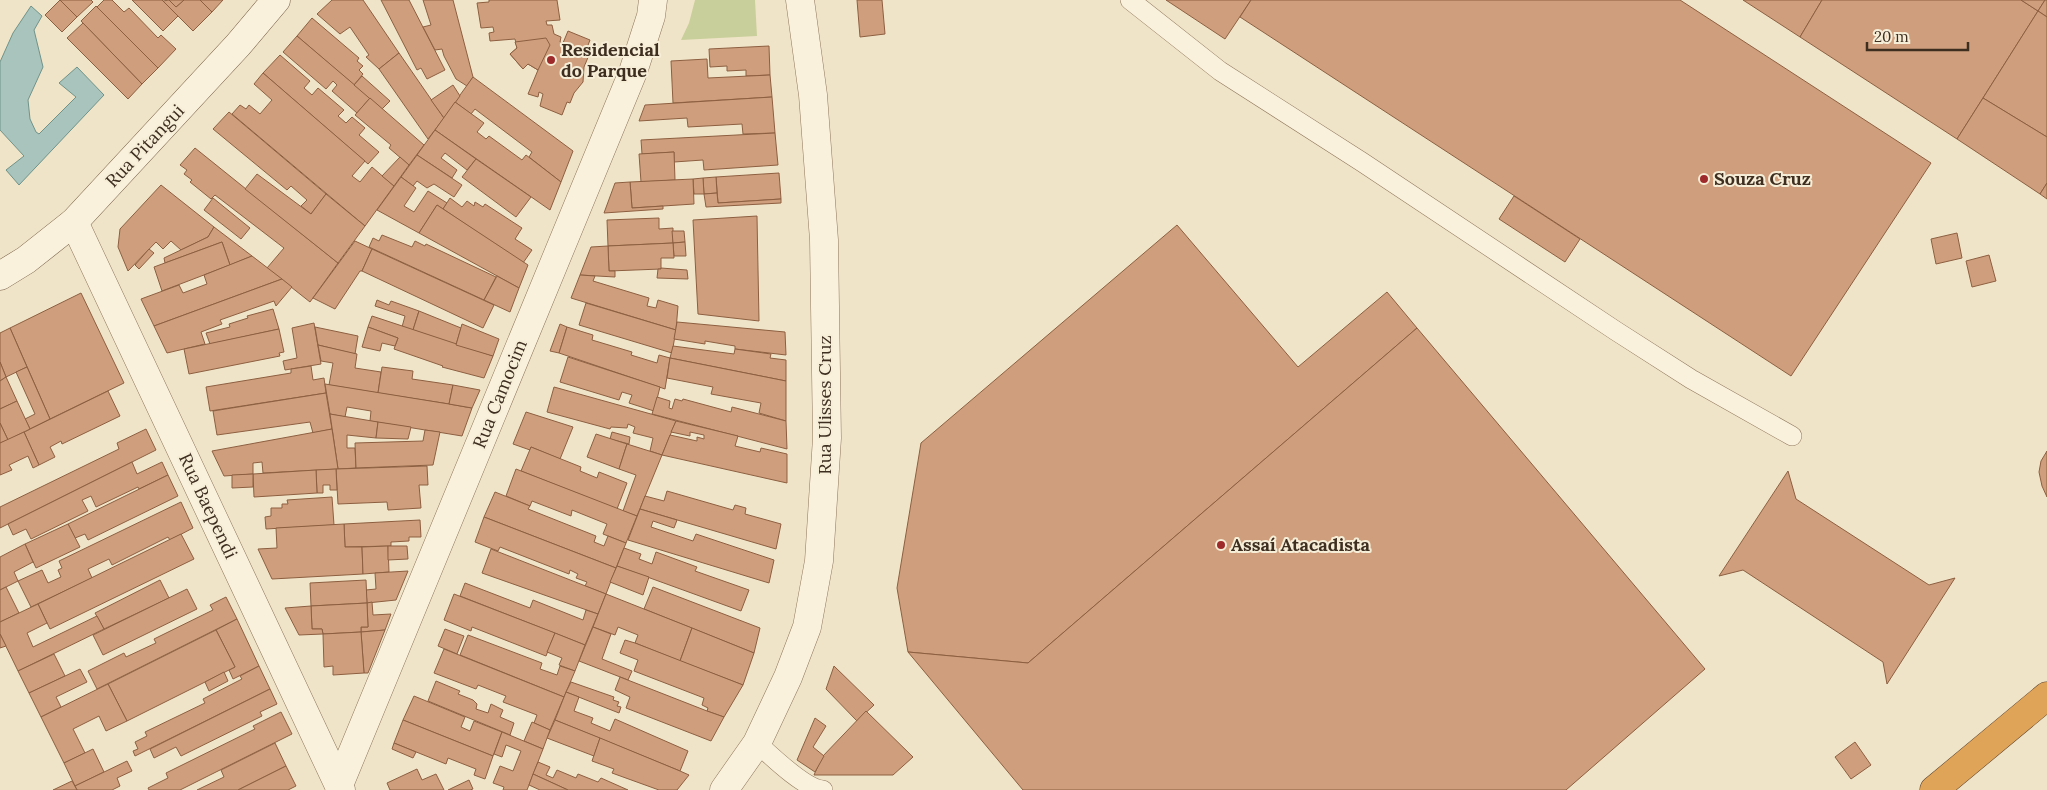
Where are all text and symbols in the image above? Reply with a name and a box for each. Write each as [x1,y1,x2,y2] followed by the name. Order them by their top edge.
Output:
[1867,20,1968,52] scale bar
[1874,27,1909,46] text: 20 m
[561,38,660,82] place label: Residencial do Parque
[545,54,557,66] marker: Residencial do Parque
[100,99,189,192] street label: Rua Pitangui
[1714,167,1811,190] place label: Souza Cruz
[1698,173,1710,185] marker: Souza Cruz
[813,335,836,475] street label: Rua Ulisses Cruz
[467,336,532,452] street label: Rua Camocim
[174,449,243,562] street label: Rua Baependi
[1231,533,1370,556] place label: Assaí Atacadista
[1215,539,1227,551] marker: Assaí Atacadista

